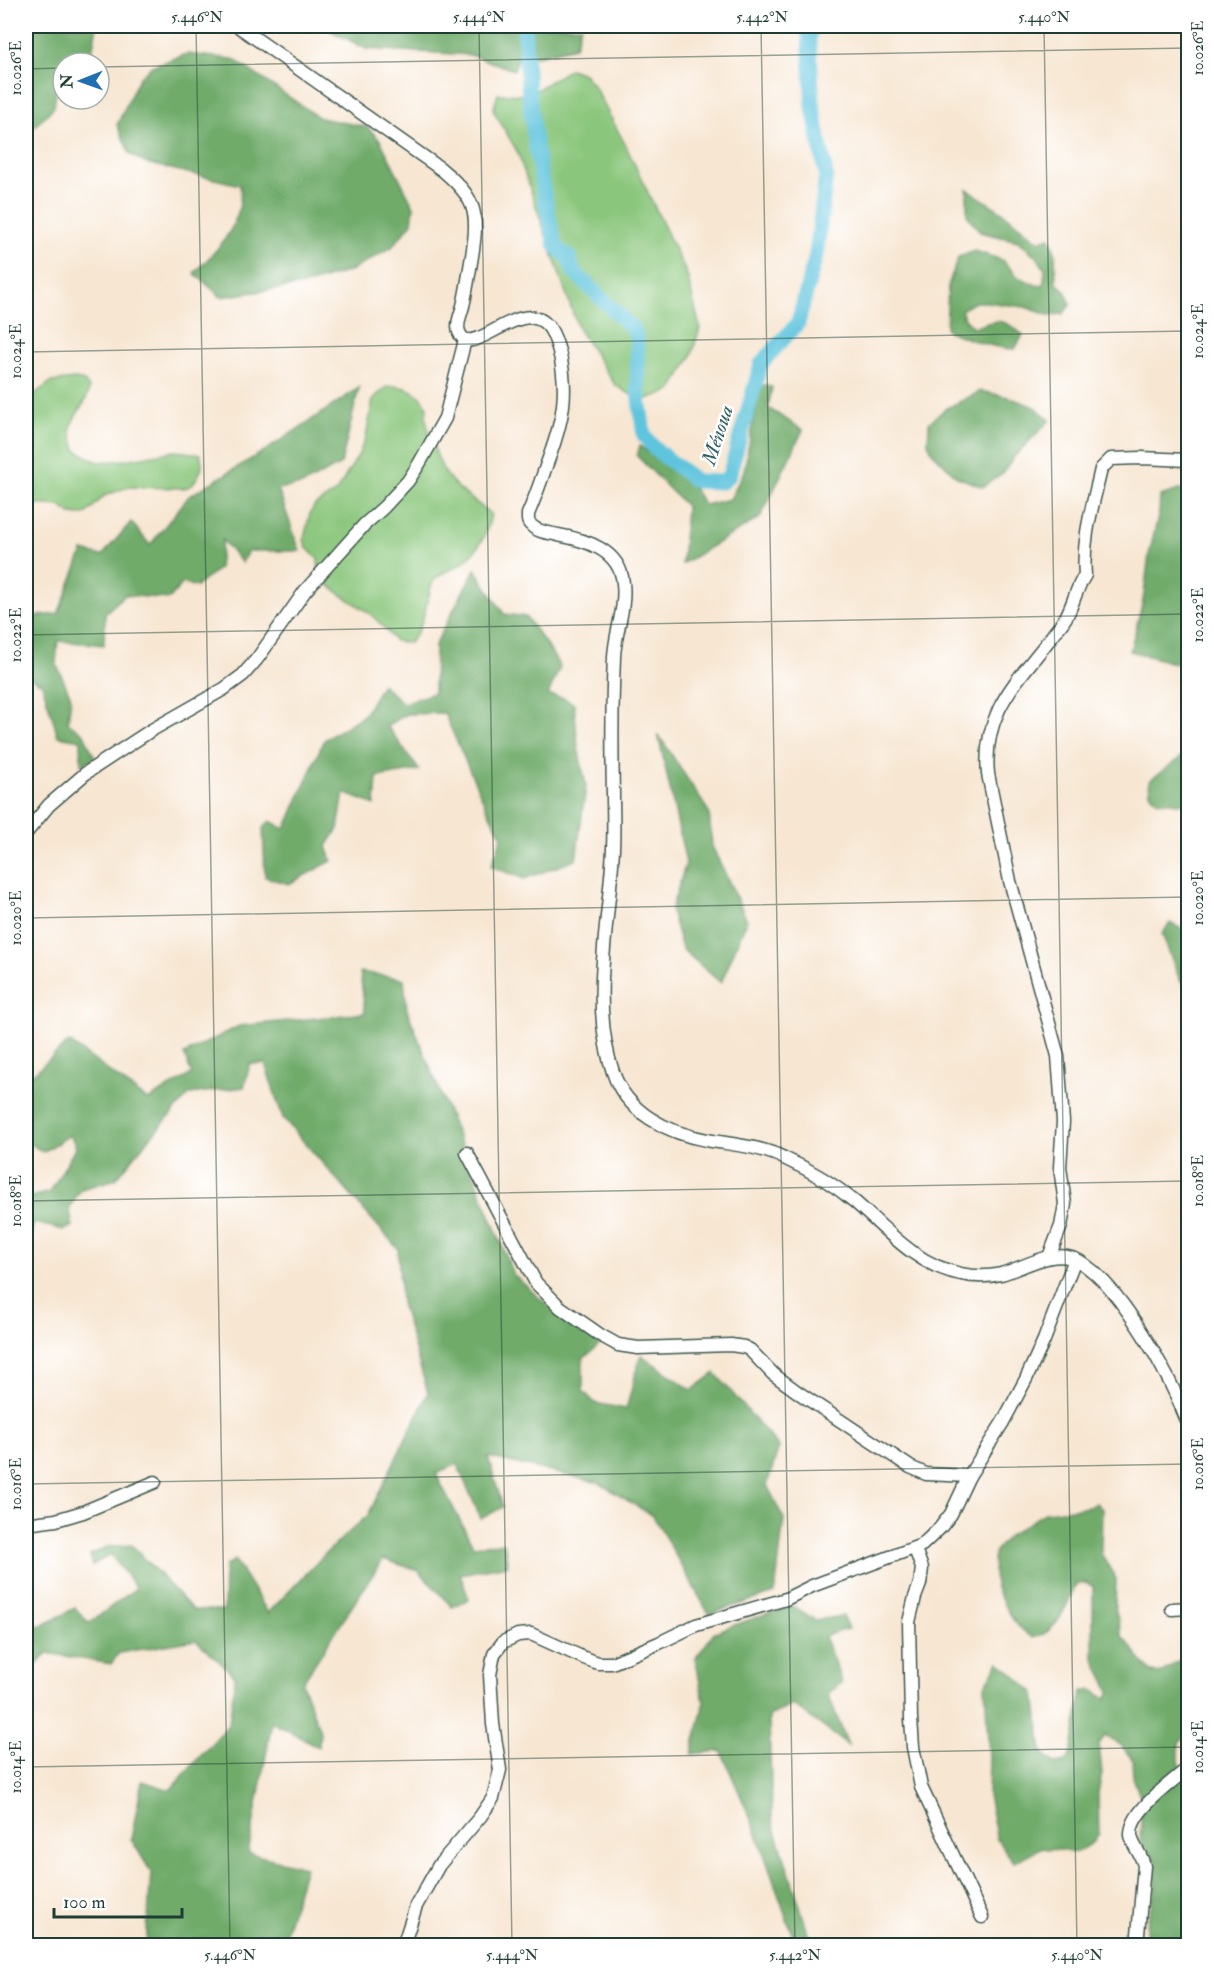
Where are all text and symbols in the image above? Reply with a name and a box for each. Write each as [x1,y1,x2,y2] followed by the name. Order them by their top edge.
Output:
[171,8,224,27] text: 5.446°N
[453,8,506,27] text: 5.444°N
[736,8,789,27] text: 5.442°N
[1018,8,1071,27] text: 5.440°N
[1189,20,1208,75] text: 10.026°E
[7,40,26,95] text: 10.026°E
[51,51,111,111] north arrow
[57,73,77,90] text: N
[1189,303,1208,359] text: 10.024°E
[7,323,26,379] text: 10.024°E
[696,402,739,469] water label: Ménoua
[1189,587,1208,642] text: 10.022°E
[7,607,26,662] text: 10.022°E
[1189,870,1208,925] text: 10.020°E
[7,890,26,945] text: 10.020°E
[1189,1155,1208,1207] text: 10.018°E
[7,1175,26,1227] text: 10.018°E
[1189,1438,1208,1490] text: 10.016°E
[7,1458,26,1510] text: 10.016°E
[1189,1720,1208,1774] text: 10.014°E
[7,1740,26,1794] text: 10.014°E
[54,1881,182,1919] scale bar
[63,1891,106,1914] text: 100 m
[204,1946,257,1965] text: 5.446°N
[486,1946,539,1965] text: 5.444°N
[769,1946,822,1965] text: 5.442°N
[1051,1946,1104,1965] text: 5.440°N

